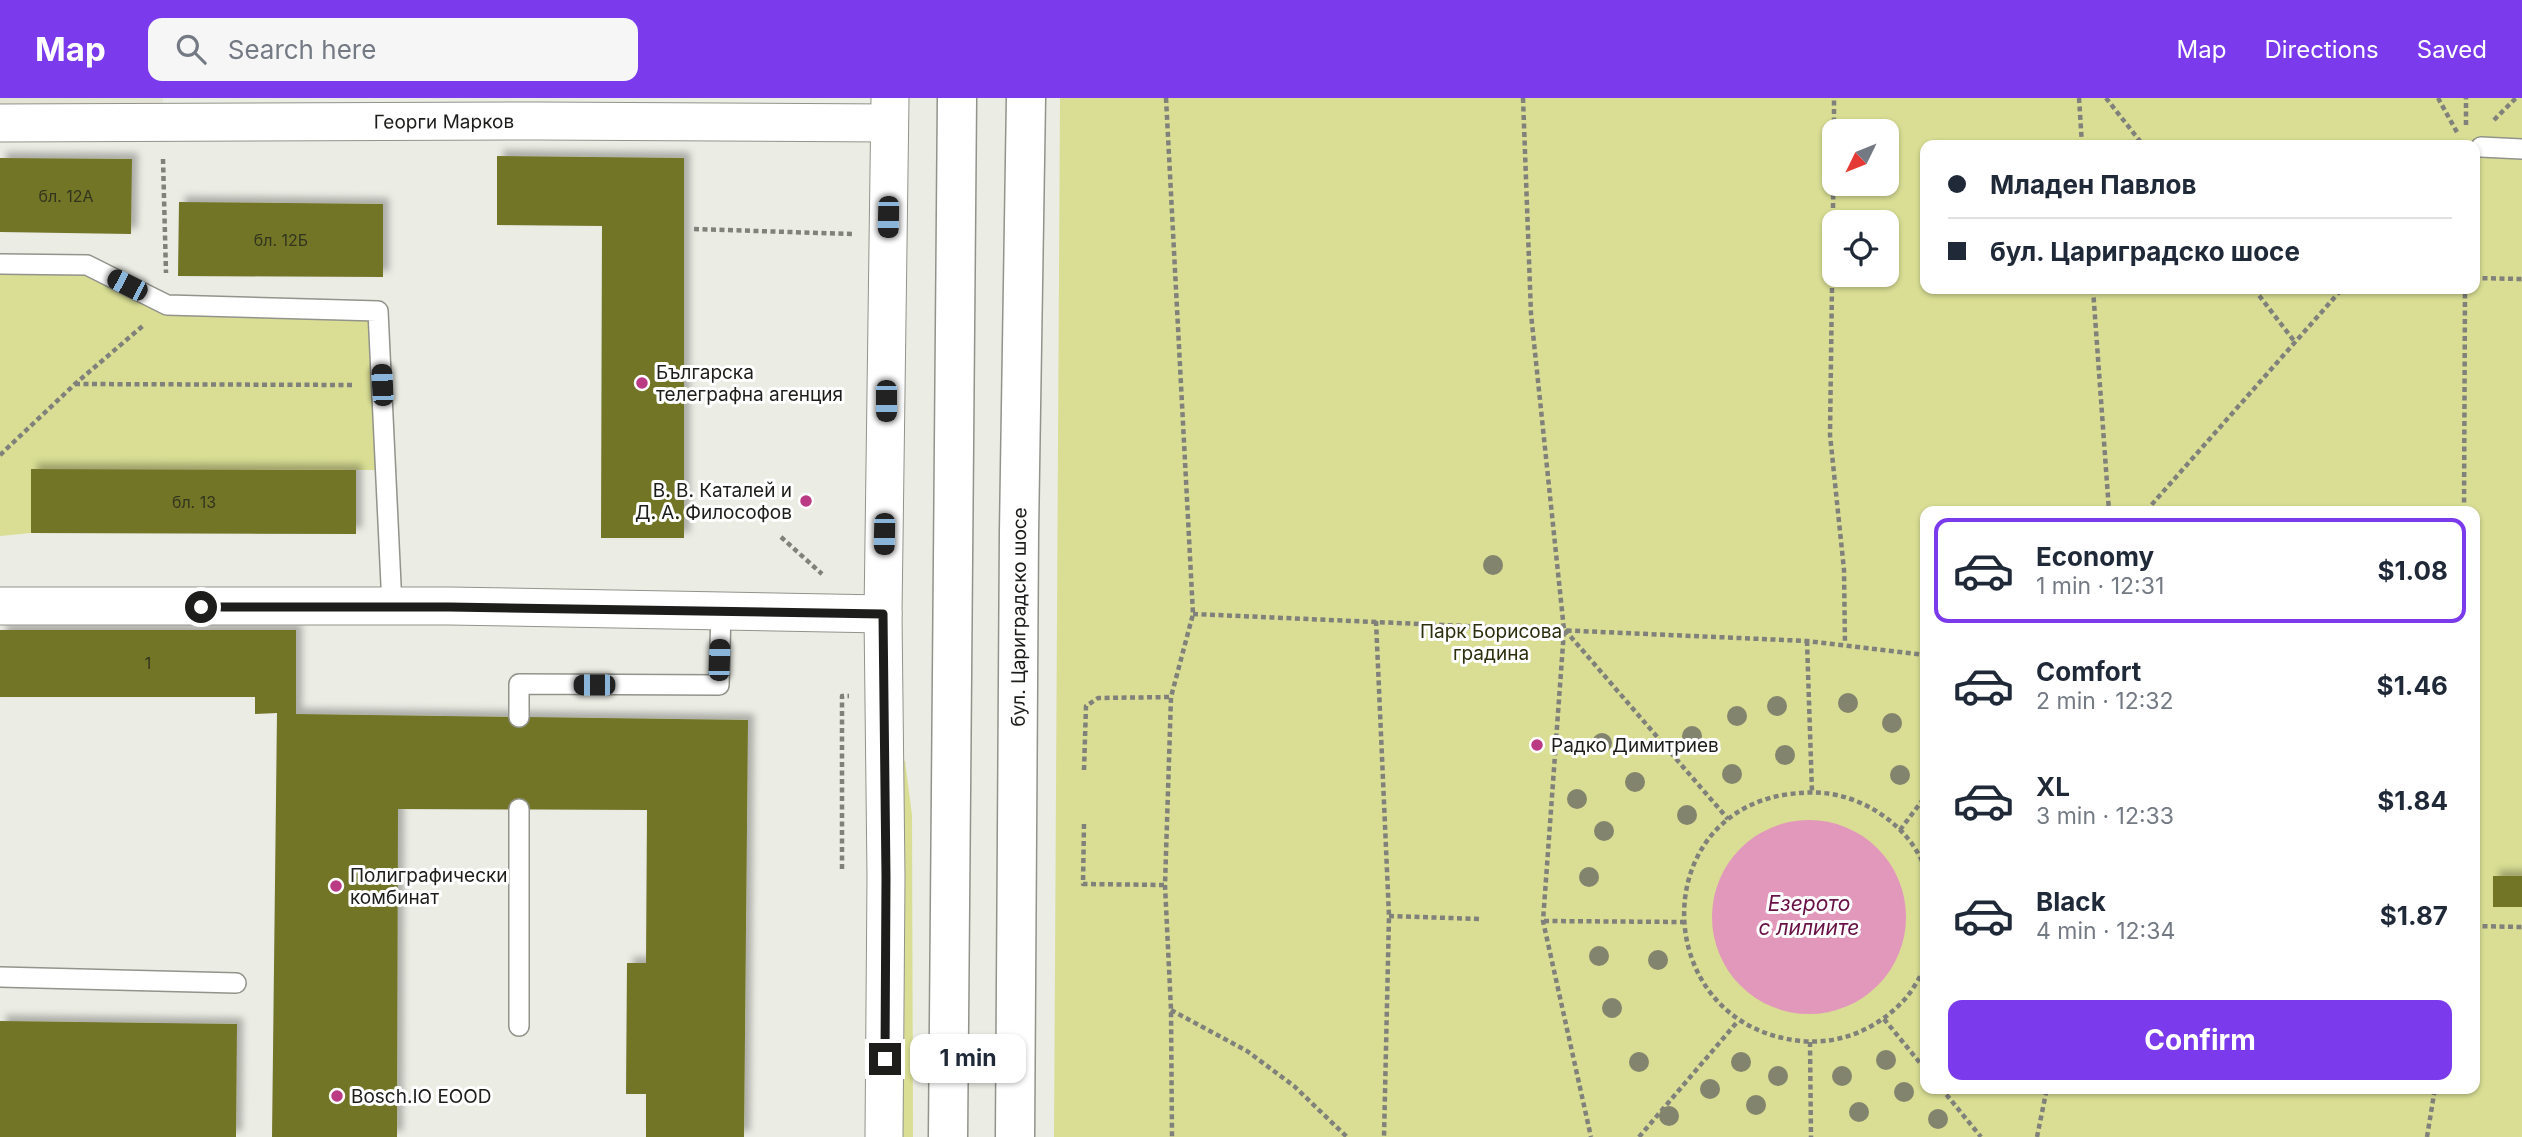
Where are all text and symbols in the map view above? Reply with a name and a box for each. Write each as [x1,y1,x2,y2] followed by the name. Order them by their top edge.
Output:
[148,18,638,81] search box
[35,29,106,69] text: Map
[172,30,210,68] icon: search
[228,34,376,65] text: Search here
[2177,35,2226,64] text: Map
[2264,35,2379,64] text: Directions
[2417,35,2487,64] text: Saved
[374,110,514,134] street label: Георги Марков
[1822,119,1899,196] north arrow
[1822,119,1899,287] map controls
[1990,169,2196,200] text: Младен Павлов
[38,186,94,206] house number: бл. 12А
[878,196,899,238] car
[1822,210,1899,287] button: locate
[254,230,308,250] house number: бл. 12Б
[1990,236,2300,267] text: бул. Цариградско шосе
[104,266,151,304] car
[656,361,843,406] place label: Българска телеграфна агенция
[371,363,394,407] car
[634,375,650,391] marker: Българска телеграфна агенция
[876,380,897,422] car
[635,479,792,524] place label: В. В. Каталей и Д. А. Философов
[172,492,216,512] house number: бл. 13
[798,493,814,509] marker: В. В. Каталей и Д. А. Философов
[1007,507,1031,727] street label: бул. Цариградско шосе
[874,513,895,555] car
[1952,539,2015,602] icon: car
[2036,541,2154,572] text: Economy
[2377,555,2448,586] text: $1.08
[2036,572,2164,600] text: 1 min · 12:31
[185,591,217,623] route start
[1420,620,1562,665] park label: Парк Борисова градина
[708,639,731,681] car
[145,653,151,673] house number: 1
[1952,654,2015,717] icon: car
[2036,656,2141,687] text: Comfort
[2377,670,2448,701] text: $1.46
[574,675,616,696] car
[2036,687,2174,715] text: 2 min · 12:32
[1551,734,1719,757] place label: Радко Димитриев
[1529,737,1545,753] marker: Радко Димитриев
[1952,769,2015,832] icon: car
[2036,771,2070,802] text: XL
[2377,785,2448,816] text: $1.84
[2036,802,2174,830] text: 3 min · 12:33
[350,864,508,909] place label: Полиграфически комбинат
[328,878,344,894] marker: Полиграфически комбинат
[1952,884,2015,947] icon: car
[2036,886,2106,917] text: Black
[1759,891,1859,940] water label: Езерото с лилиите
[2380,900,2448,931] text: $1.87
[2036,917,2175,945] text: 4 min · 12:34
[1948,1000,2452,1080] button: Confirm
[910,1034,1025,1084] callout: 1 min
[869,1043,901,1075] route end
[940,1044,996,1072] text: 1 min
[351,1085,492,1108] place label: Bosch.IO EOOD
[329,1088,345,1104] marker: Bosch.IO EOOD

